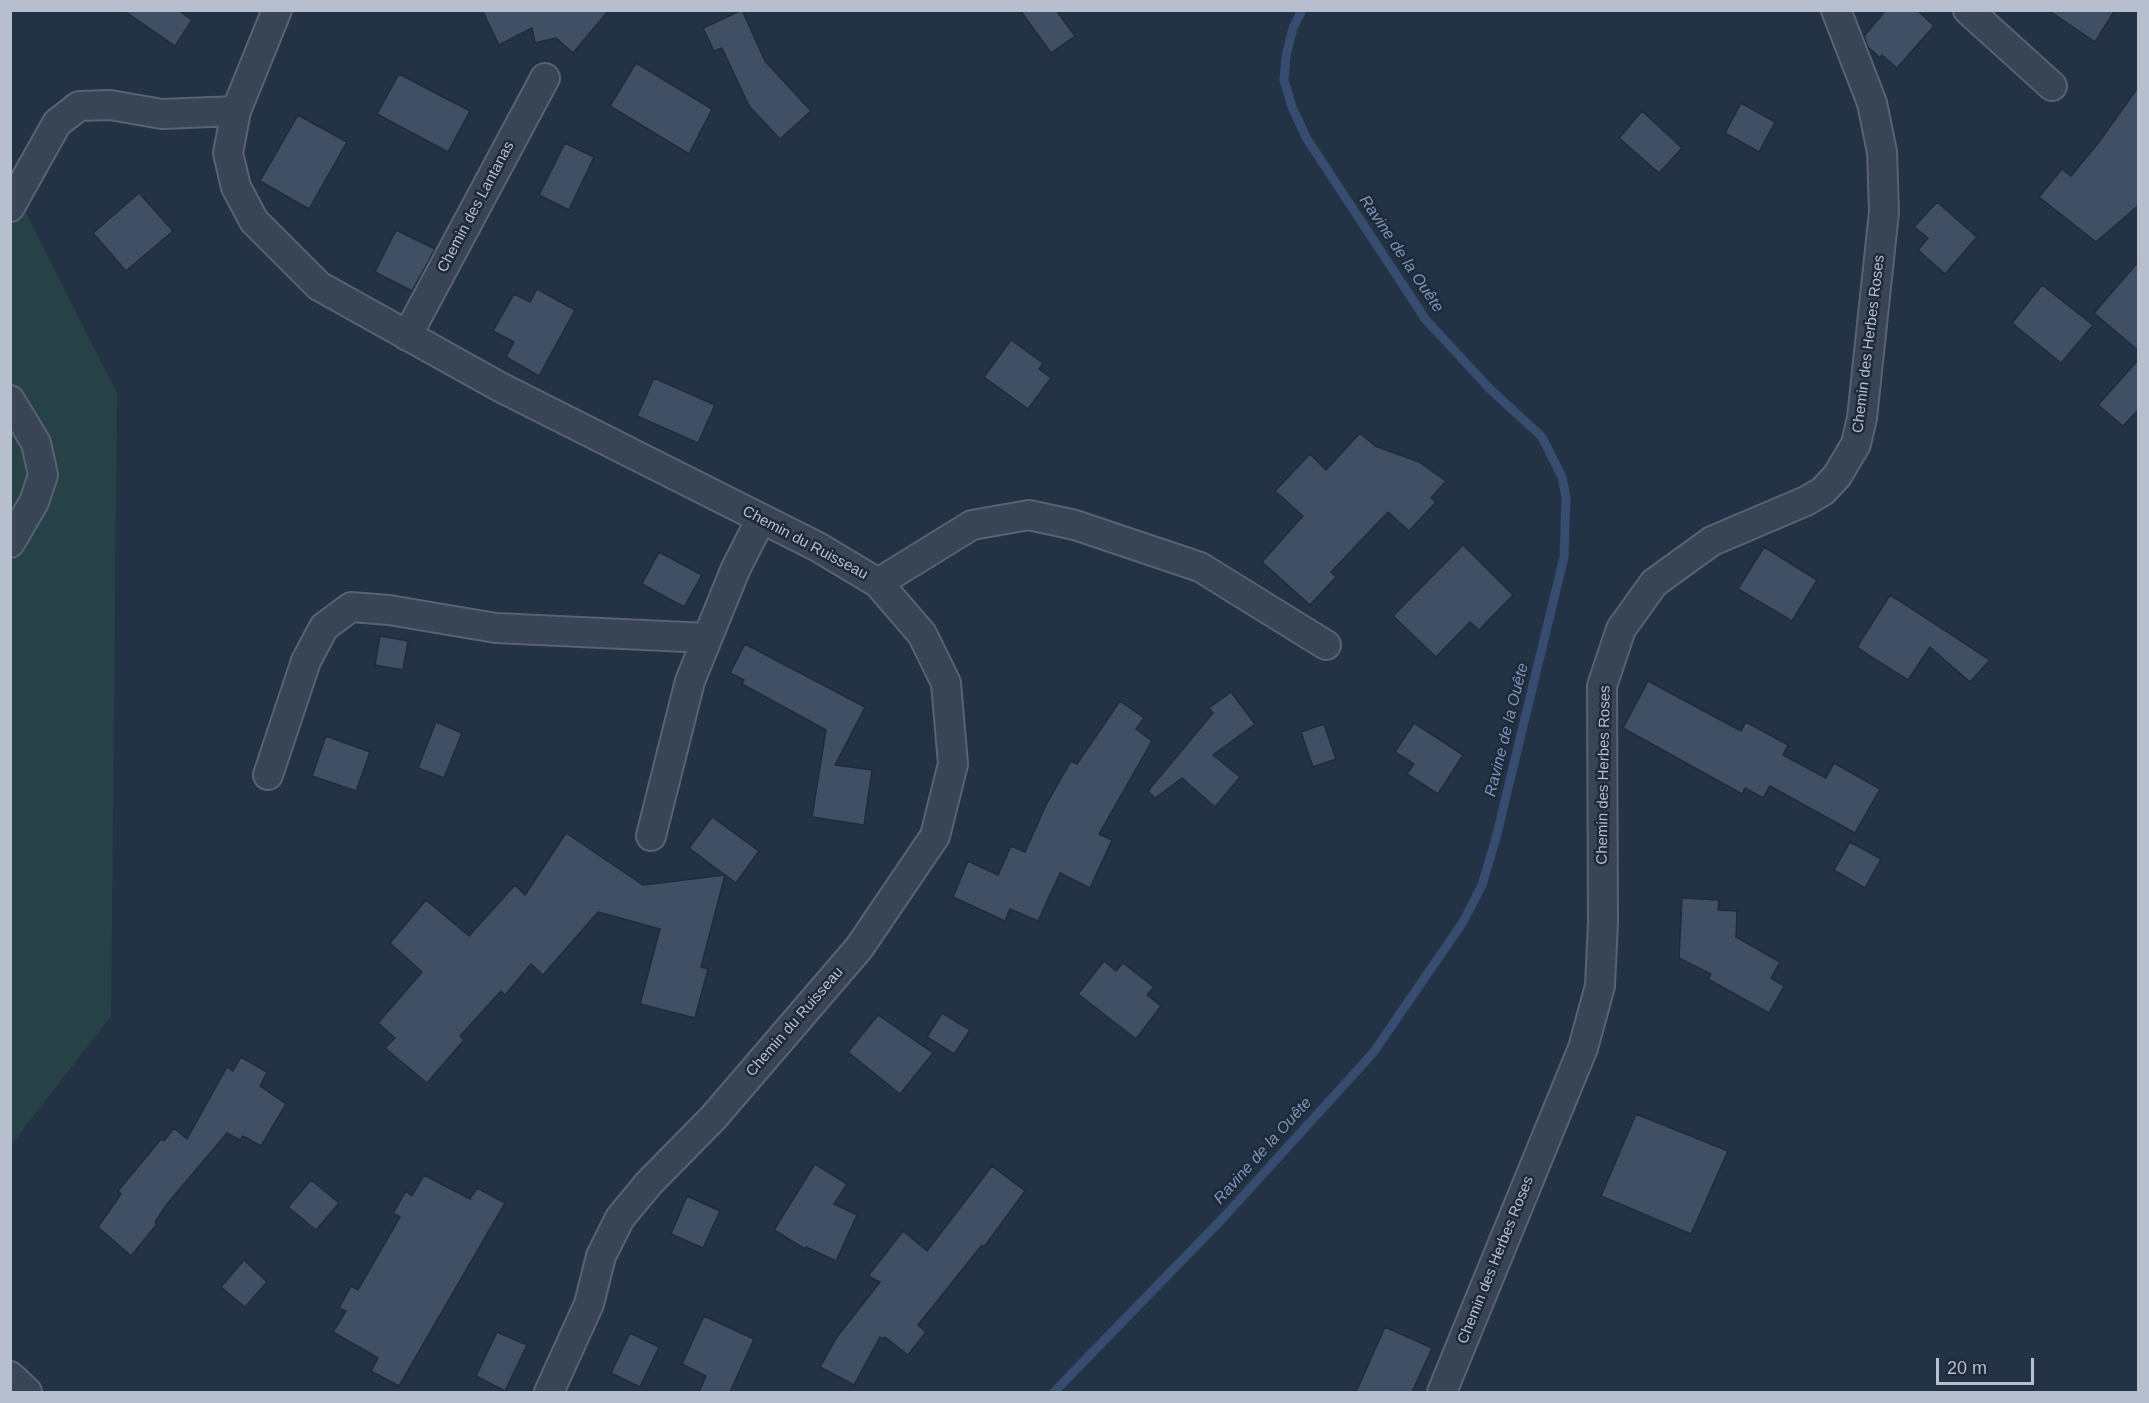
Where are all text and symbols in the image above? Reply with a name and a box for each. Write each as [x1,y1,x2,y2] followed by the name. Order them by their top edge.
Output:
[434,138,518,276] street label: Chemin des Lantanas
[1355,192,1447,316] water label: Ravine de la Ouête
[1849,254,1889,434] street label: Chemin des Herbes Roses
[739,502,871,584] street label: Chemin du Ruisseau
[1481,661,1533,799] water label: Ravine de la Ouête
[1593,685,1615,865] street label: Chemin des Herbes Roses
[743,964,847,1080] street label: Chemin du Ruisseau
[1210,1094,1316,1208] water label: Ravine de la Ouête
[1454,1174,1538,1346] street label: Chemin des Herbes Roses
[1939,1346,2036,1384] scale bar
[1947,1358,1987,1378] text: 20 m

